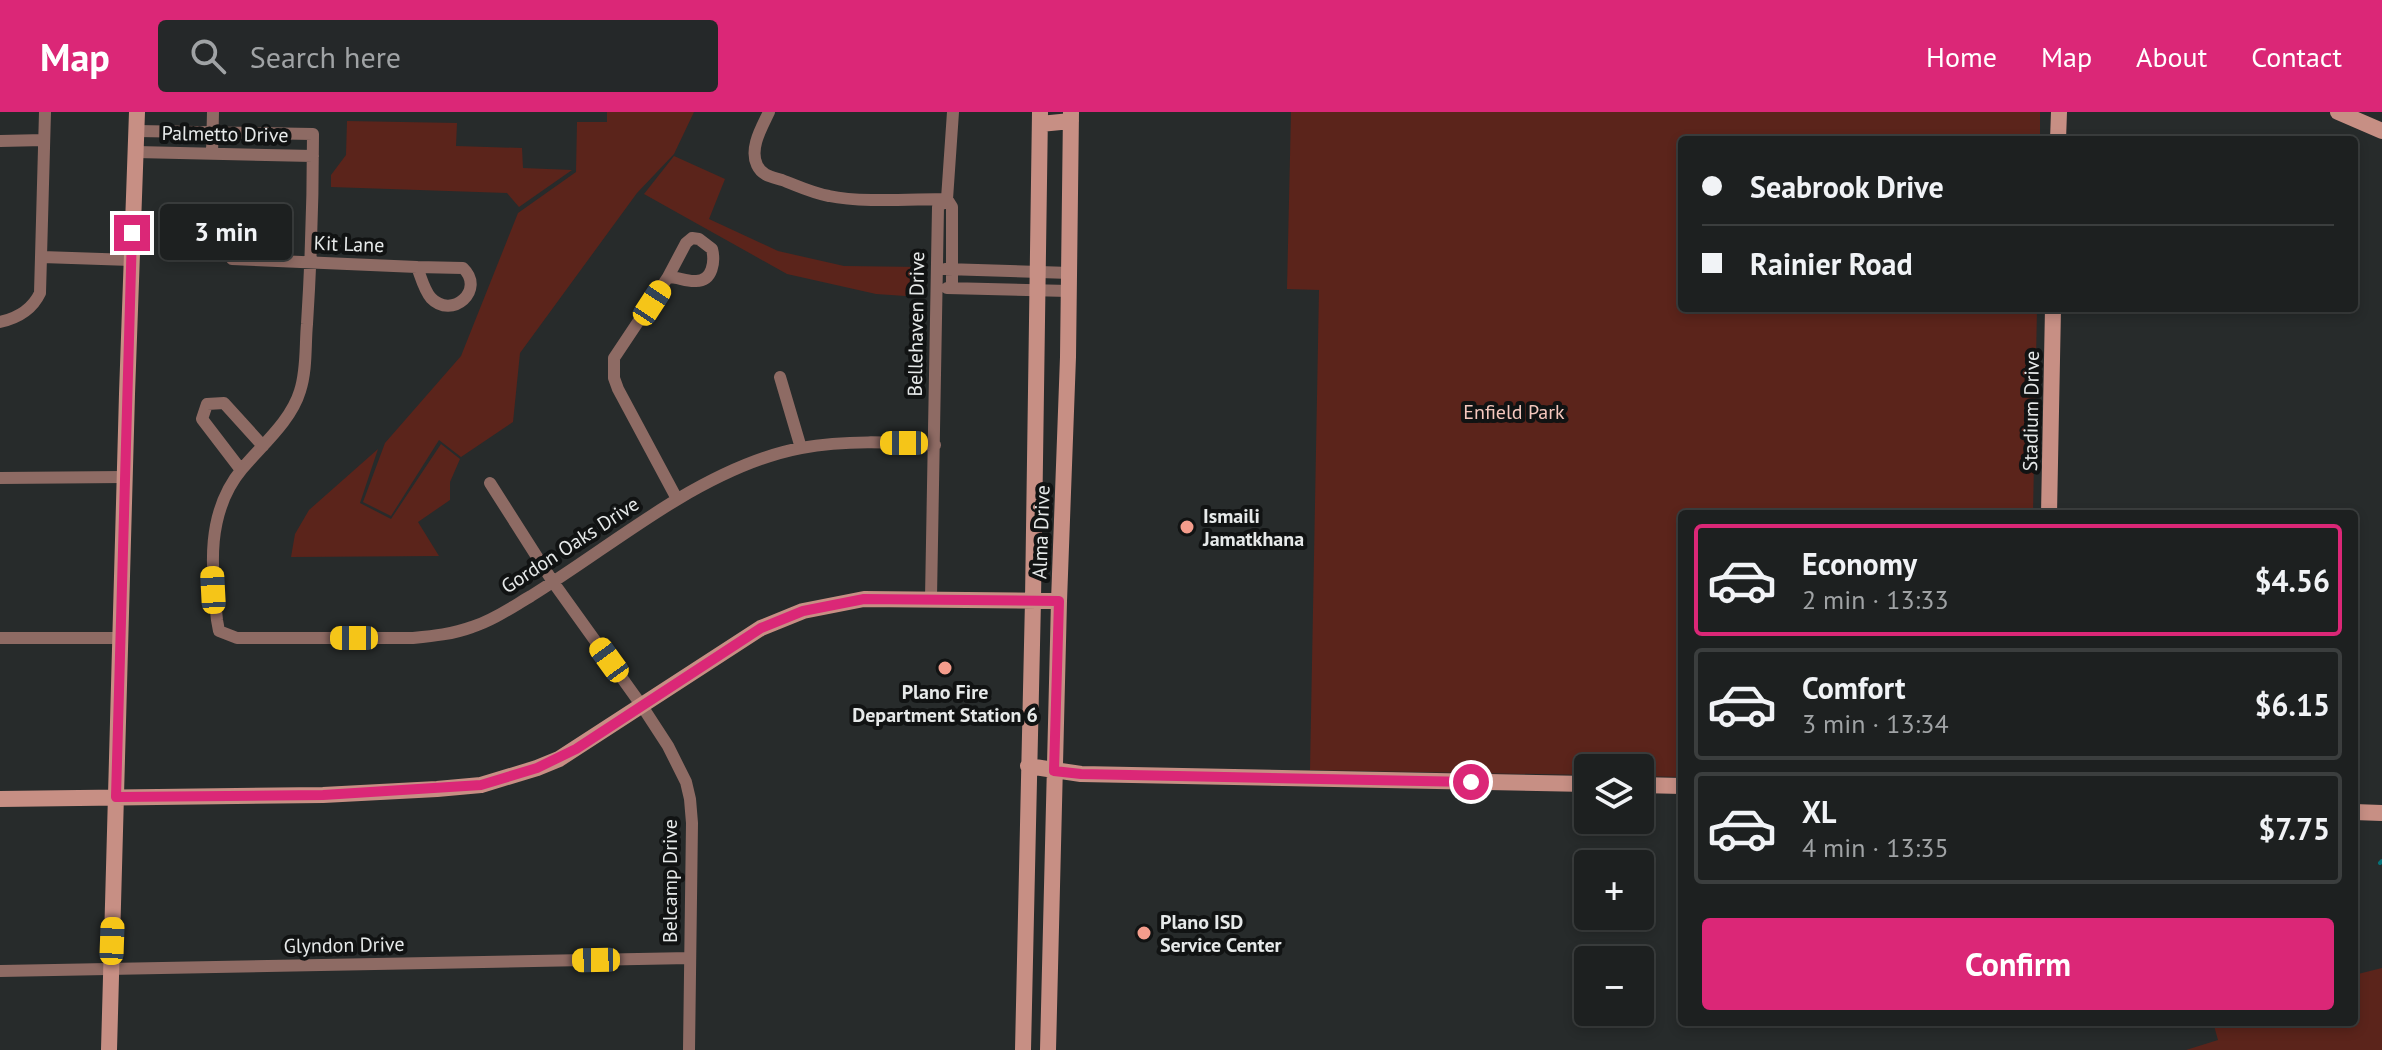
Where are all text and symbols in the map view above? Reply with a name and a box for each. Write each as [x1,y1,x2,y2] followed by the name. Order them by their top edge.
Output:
[158,20,718,92] search box
[40,32,110,81] text: Map
[186,34,230,78] icon: search
[250,37,401,76] text: Search here
[1926,38,1997,75] text: Home
[2041,38,2092,75] text: Map
[2136,38,2207,75] text: About
[2251,38,2342,75] text: Contact
[161,120,289,148] street label: Palmetto Drive
[1750,167,1944,206] text: Seabrook Drive
[160,205,292,261] callout: 3 min
[114,215,150,251] route end
[194,215,258,248] text: 3 min
[313,230,385,258] street label: Kit Lane
[1750,244,1913,283] text: Rainier Road
[902,251,930,397] street label: Bellehaven Drive
[629,276,675,330] car
[2017,350,2045,472] street label: Stadium Drive
[1463,399,1565,425] park label: Enfield Park
[880,431,928,455] car
[1026,485,1056,579] street label: Alma Drive
[496,491,644,599] street label: Gordon Oaks Drive
[1202,503,1304,552] place label: Ismaili Jamatkhana
[1178,518,1196,536] marker: Ismaili Jamatkhana
[1706,544,1778,616] icon: car
[1802,544,1917,583] text: Economy
[2255,561,2330,600] text: $4.56
[200,565,226,615] car
[1802,583,1949,616] text: 2 min · 13:33
[330,626,378,650] car
[585,634,633,686] car
[936,659,954,677] marker: Plano Fire Department Station 6
[1706,668,1778,740] icon: car
[1802,668,1905,707] text: Comfort
[852,679,1038,728] place label: Plano Fire Department Station 6
[2255,685,2330,724] text: $6.15
[1802,707,1949,740] text: 3 min · 13:34
[1574,754,1654,1026] map controls
[1574,754,1654,834] button: layers
[1453,764,1489,800] route start
[1706,792,1778,864] icon: car
[1802,792,1836,831] text: XL
[2258,809,2330,848] text: $7.75
[657,819,683,943] street label: Belcamp Drive
[1802,831,1949,864] text: 4 min · 13:35
[1574,850,1654,930] button: +
[1160,909,1282,958] place label: Plano ISD Service Center
[99,917,125,965] car
[1702,918,2334,1010] button: Confirm
[1135,924,1153,942] marker: Plano ISD Service Center
[283,931,405,959] street label: Glyndon Drive
[1574,946,1654,1026] button: −
[572,948,620,972] car

